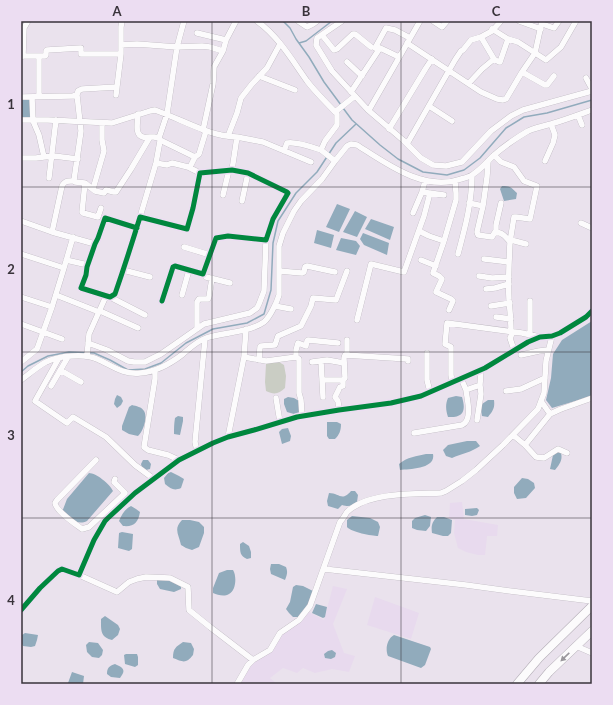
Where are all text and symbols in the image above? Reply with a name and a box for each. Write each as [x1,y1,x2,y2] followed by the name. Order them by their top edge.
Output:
[111,3,122,19] text: A
[302,3,311,19] text: B
[492,3,501,19] text: C
[7,96,15,112] text: 1
[7,261,15,277] text: 2
[7,427,15,443] text: 3
[7,592,15,608] text: 4
[560,652,570,662] one-way arrow

